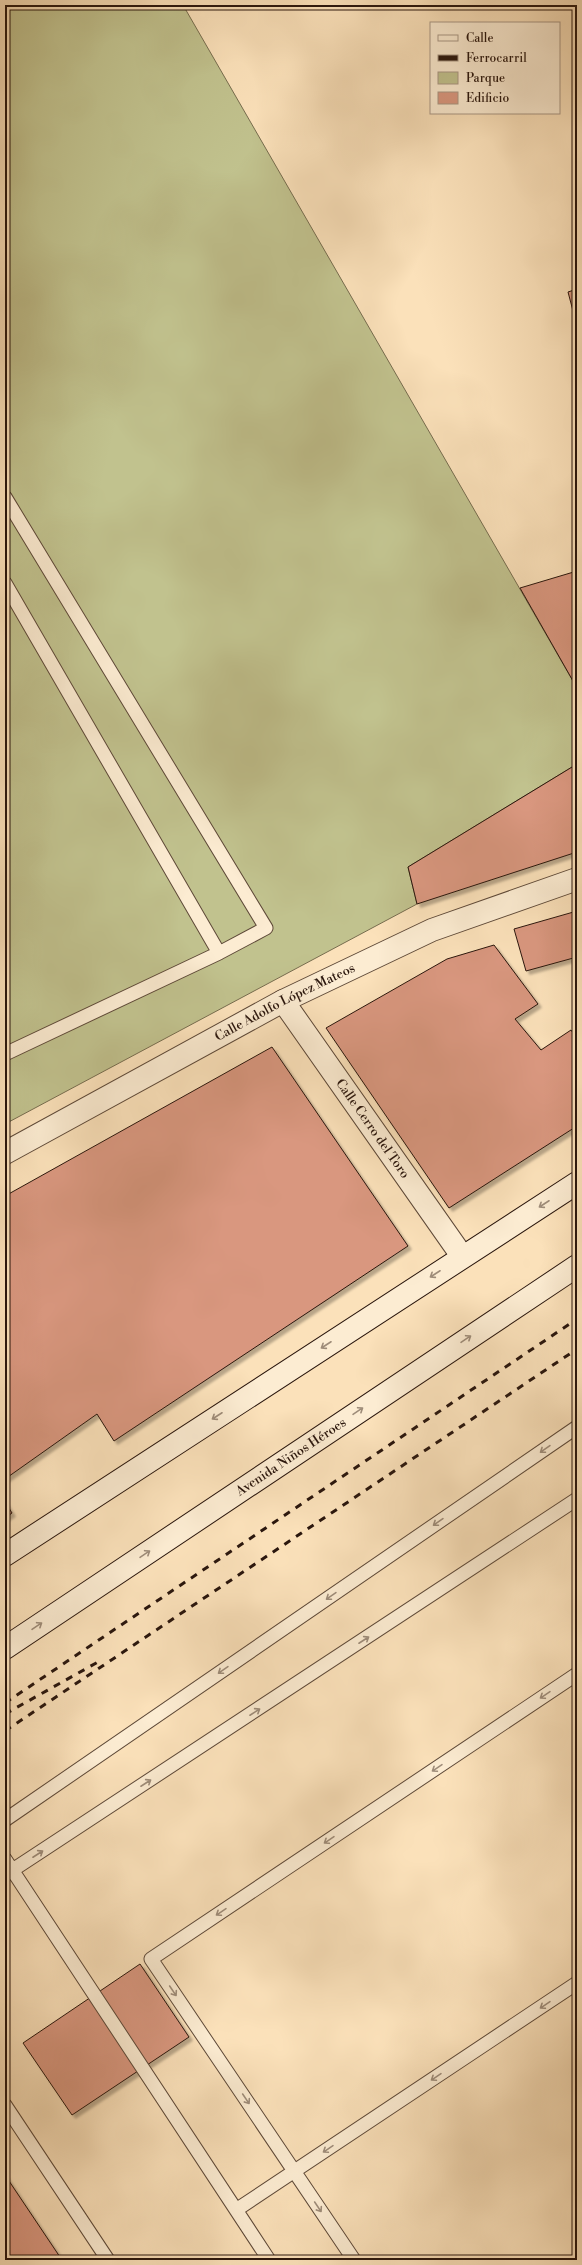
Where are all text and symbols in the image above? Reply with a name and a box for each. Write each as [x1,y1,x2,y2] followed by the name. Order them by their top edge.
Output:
[430,22,560,114] legend
[466,31,493,46] text: Calle
[466,51,527,66] text: Ferrocarril
[466,71,505,86] text: Parque
[466,91,509,106] text: Edificio
[212,960,358,1045] street label: Calle Adolfo López Mateos
[332,1076,413,1182] street label: Calle Cerro del Toro
[538,1200,550,1208] one-way arrow
[430,1270,441,1278] one-way arrow
[461,1335,472,1343] one-way arrow
[321,1341,332,1349] one-way arrow
[352,1407,363,1415] one-way arrow
[211,1413,223,1421] one-way arrow
[232,1414,350,1500] street label: Avenida Niños Héroes
[540,1445,551,1453] one-way arrow
[433,1518,444,1526] one-way arrow
[140,1549,151,1558] one-way arrow
[325,1592,336,1600] one-way arrow
[32,1622,43,1630] one-way arrow
[358,1636,369,1644] one-way arrow
[218,1666,229,1674] one-way arrow
[539,1691,550,1699] one-way arrow
[249,1707,261,1715] one-way arrow
[431,1764,442,1772] one-way arrow
[141,1779,152,1787] one-way arrow
[323,1836,334,1844] one-way arrow
[32,1850,43,1858] one-way arrow
[215,1908,226,1916] one-way arrow
[169,1985,177,1996] one-way arrow
[539,2001,550,2009] one-way arrow
[431,2073,442,2081] one-way arrow
[242,2093,250,2104] one-way arrow
[322,2145,334,2153] one-way arrow
[314,2201,322,2212] one-way arrow

